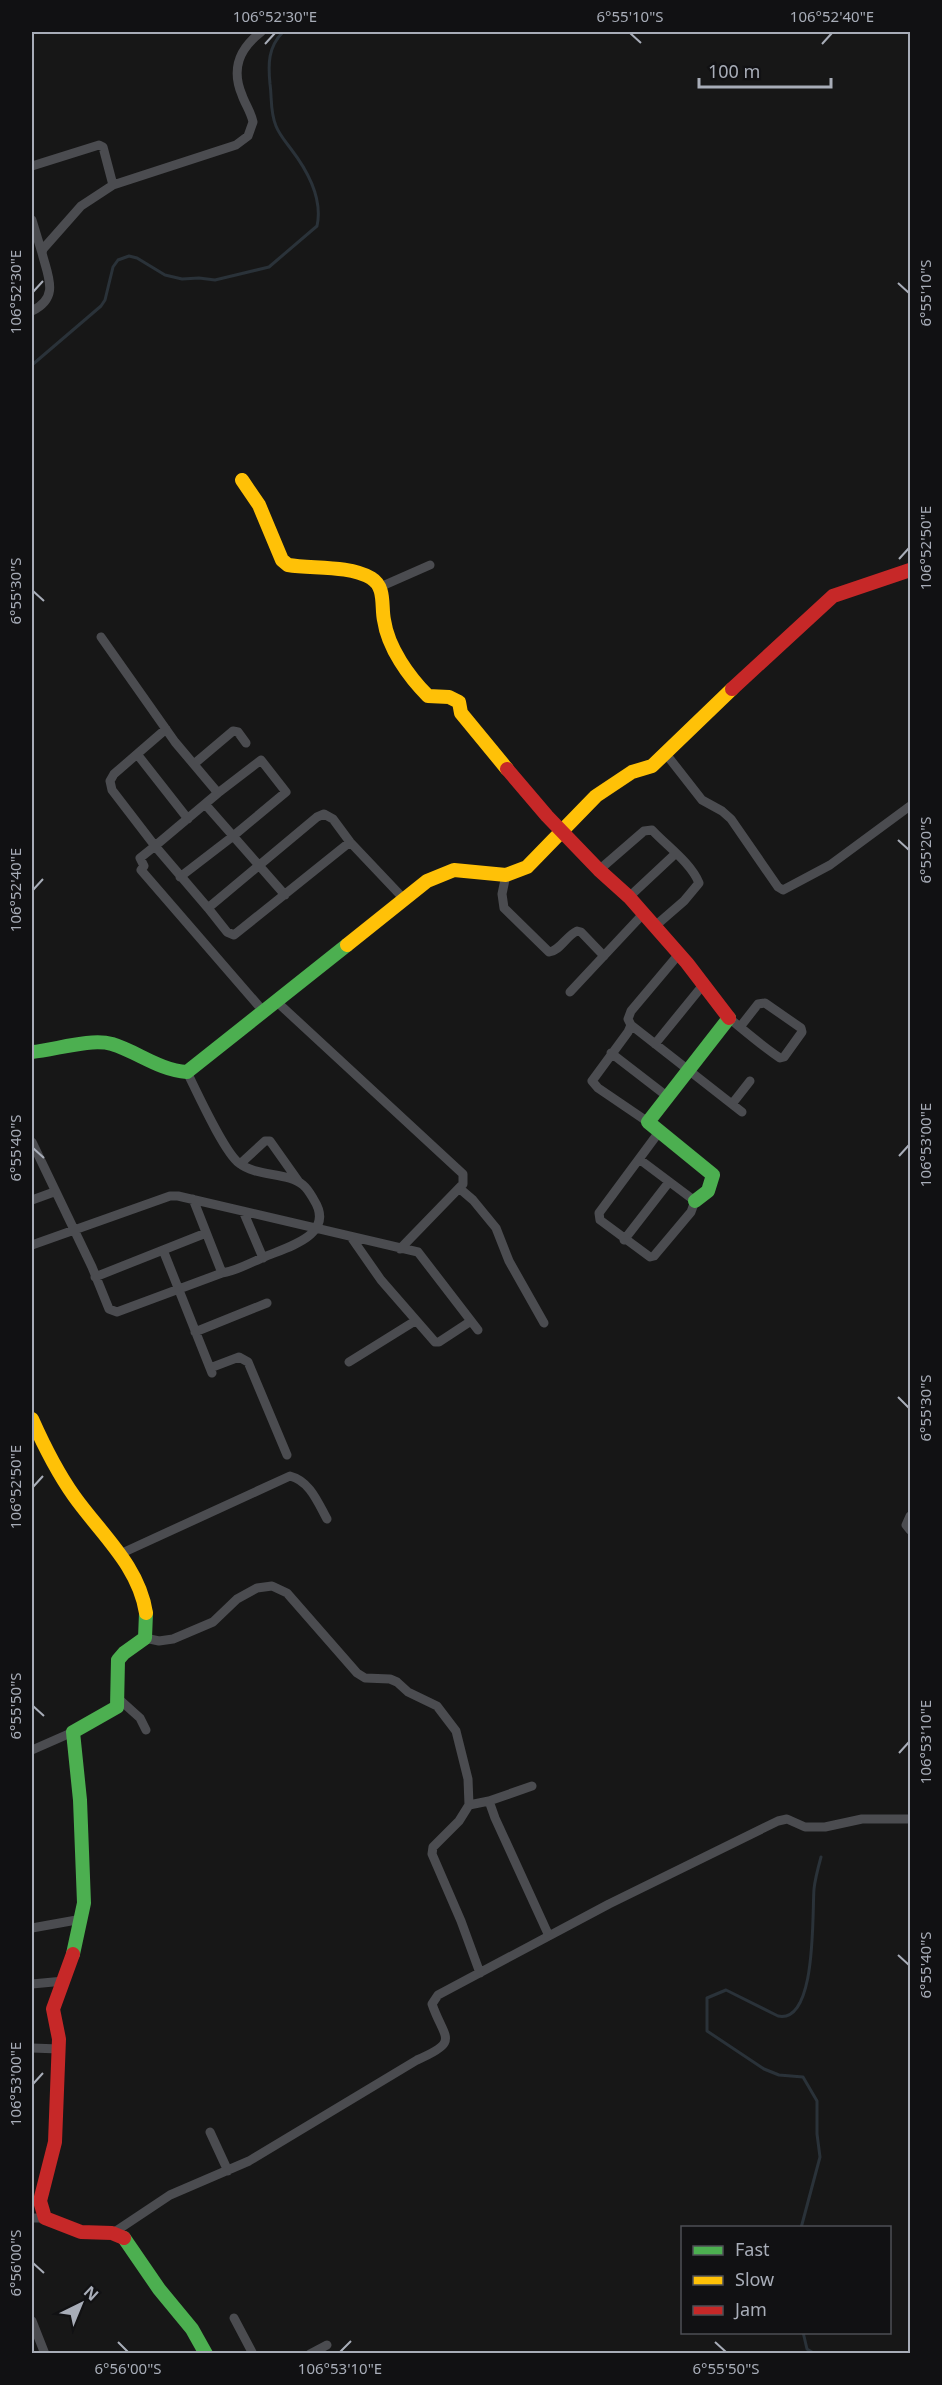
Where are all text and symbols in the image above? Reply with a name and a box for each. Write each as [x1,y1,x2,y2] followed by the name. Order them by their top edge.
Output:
[233,6,317,26] text: 106°52'30"E
[596,6,664,26] text: 6°55'10"S
[790,6,874,26] text: 106°52'40"E
[699,51,831,89] scale bar
[708,59,760,83] text: 100 m
[5,250,25,334] text: 106°52'30"E
[915,259,935,327] text: 6°55'10"S
[915,506,935,590] text: 106°52'50"E
[5,557,25,625] text: 6°55'30"S
[915,816,935,884] text: 6°55'20"S
[5,848,25,932] text: 106°52'40"E
[915,1103,935,1187] text: 106°53'00"E
[5,1114,25,1182] text: 6°55'40"S
[915,1374,935,1442] text: 6°55'30"S
[5,1445,25,1529] text: 106°52'50"E
[5,1672,25,1740] text: 6°55'50"S
[915,1700,935,1784] text: 106°53'10"E
[915,1931,935,1999] text: 6°55'40"S
[5,2042,25,2126] text: 106°53'00"E
[681,2226,891,2334] legend
[5,2229,25,2297] text: 6°56'00"S
[735,2237,770,2261] text: Fast
[735,2267,774,2291] text: Slow
[51,2274,111,2334] north arrow
[79,2281,103,2306] text: N
[733,2297,767,2321] text: Jam
[94,2358,162,2378] text: 6°56'00"S
[298,2358,382,2378] text: 106°53'10"E
[692,2358,760,2378] text: 6°55'50"S

